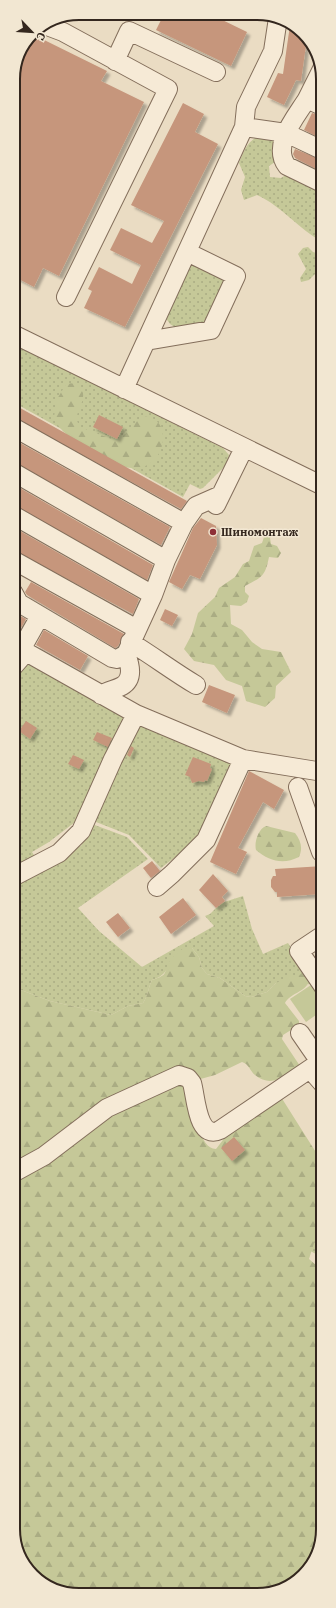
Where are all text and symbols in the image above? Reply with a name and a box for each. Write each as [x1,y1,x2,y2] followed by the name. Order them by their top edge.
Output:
[12,12,52,52] north arrow
[33,30,49,43] text: С
[221,525,299,539] place label: Шиномонтаж
[208,527,218,537] marker: Шиномонтаж

